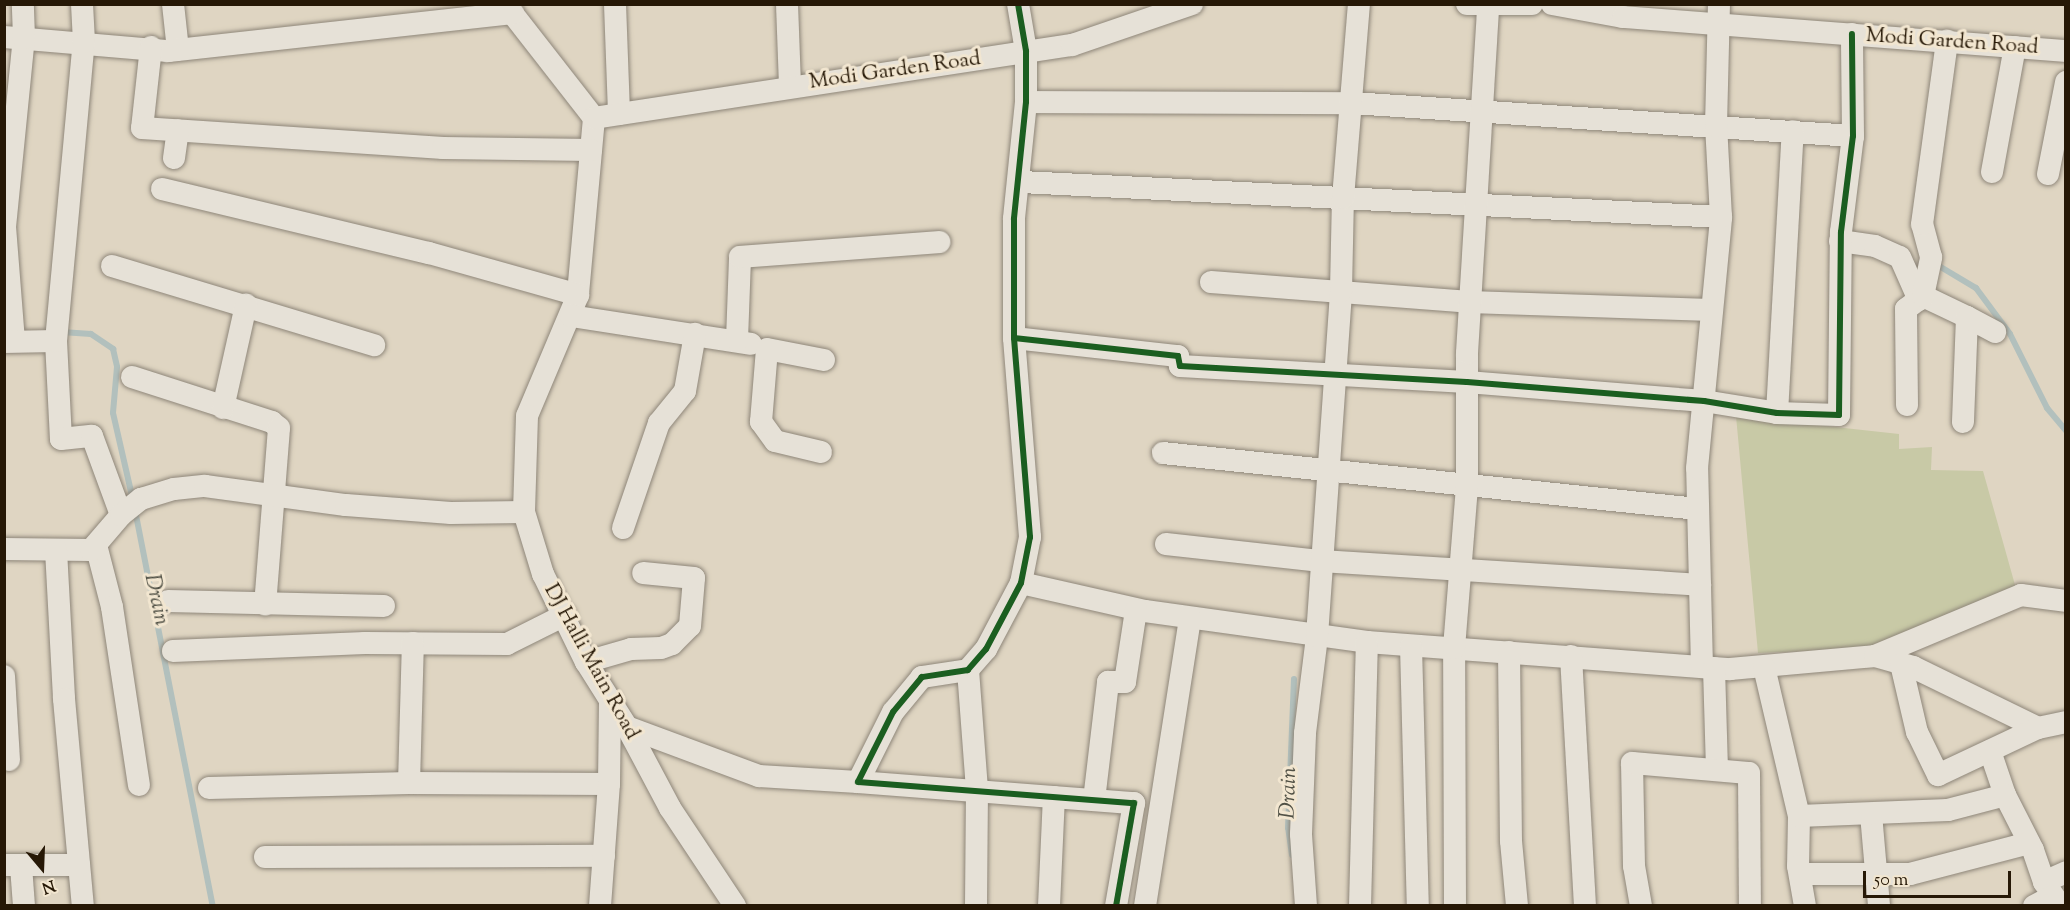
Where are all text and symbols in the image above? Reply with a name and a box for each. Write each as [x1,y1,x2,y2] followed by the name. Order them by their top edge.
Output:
[1865,23,2039,61] street label: Modi Garden Road
[808,47,982,95] street label: Modi Garden Road
[137,572,173,628] water label: Drain
[538,580,644,744] street label: DJ Halli Main Road
[1276,767,1304,819] water label: Drain
[12,838,72,898] north arrow
[1866,859,2014,897] scale bar
[1874,868,1908,894] text: 50 m
[38,873,58,898] text: N

